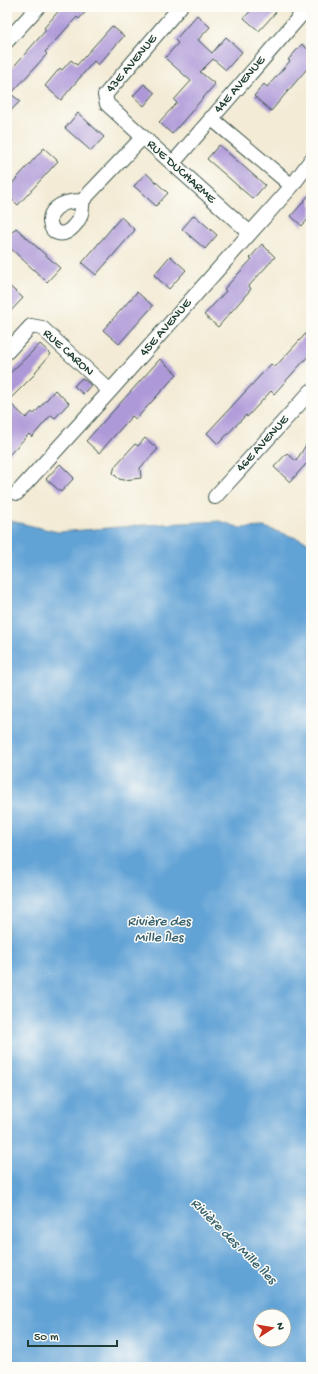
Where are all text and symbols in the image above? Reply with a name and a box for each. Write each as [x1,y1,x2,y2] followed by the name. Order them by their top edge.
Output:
[103,31,161,96] street label: 43E AVENUE
[211,53,269,117] street label: 44E AVENUE
[143,137,219,207] street label: RUE DUCHARME
[137,296,196,360] street label: 45E AVENUE
[39,326,97,380] street label: RUE CARON
[234,412,293,475] street label: 46E AVENUE
[128,914,192,947] water label: Rivière des Mille Îles
[187,1196,281,1290] water label: Rivière des Mille Îles
[252,1308,292,1348] north arrow
[28,1322,117,1348] scale bar
[273,1322,286,1331] text: N
[34,1331,59,1345] text: 50 m

